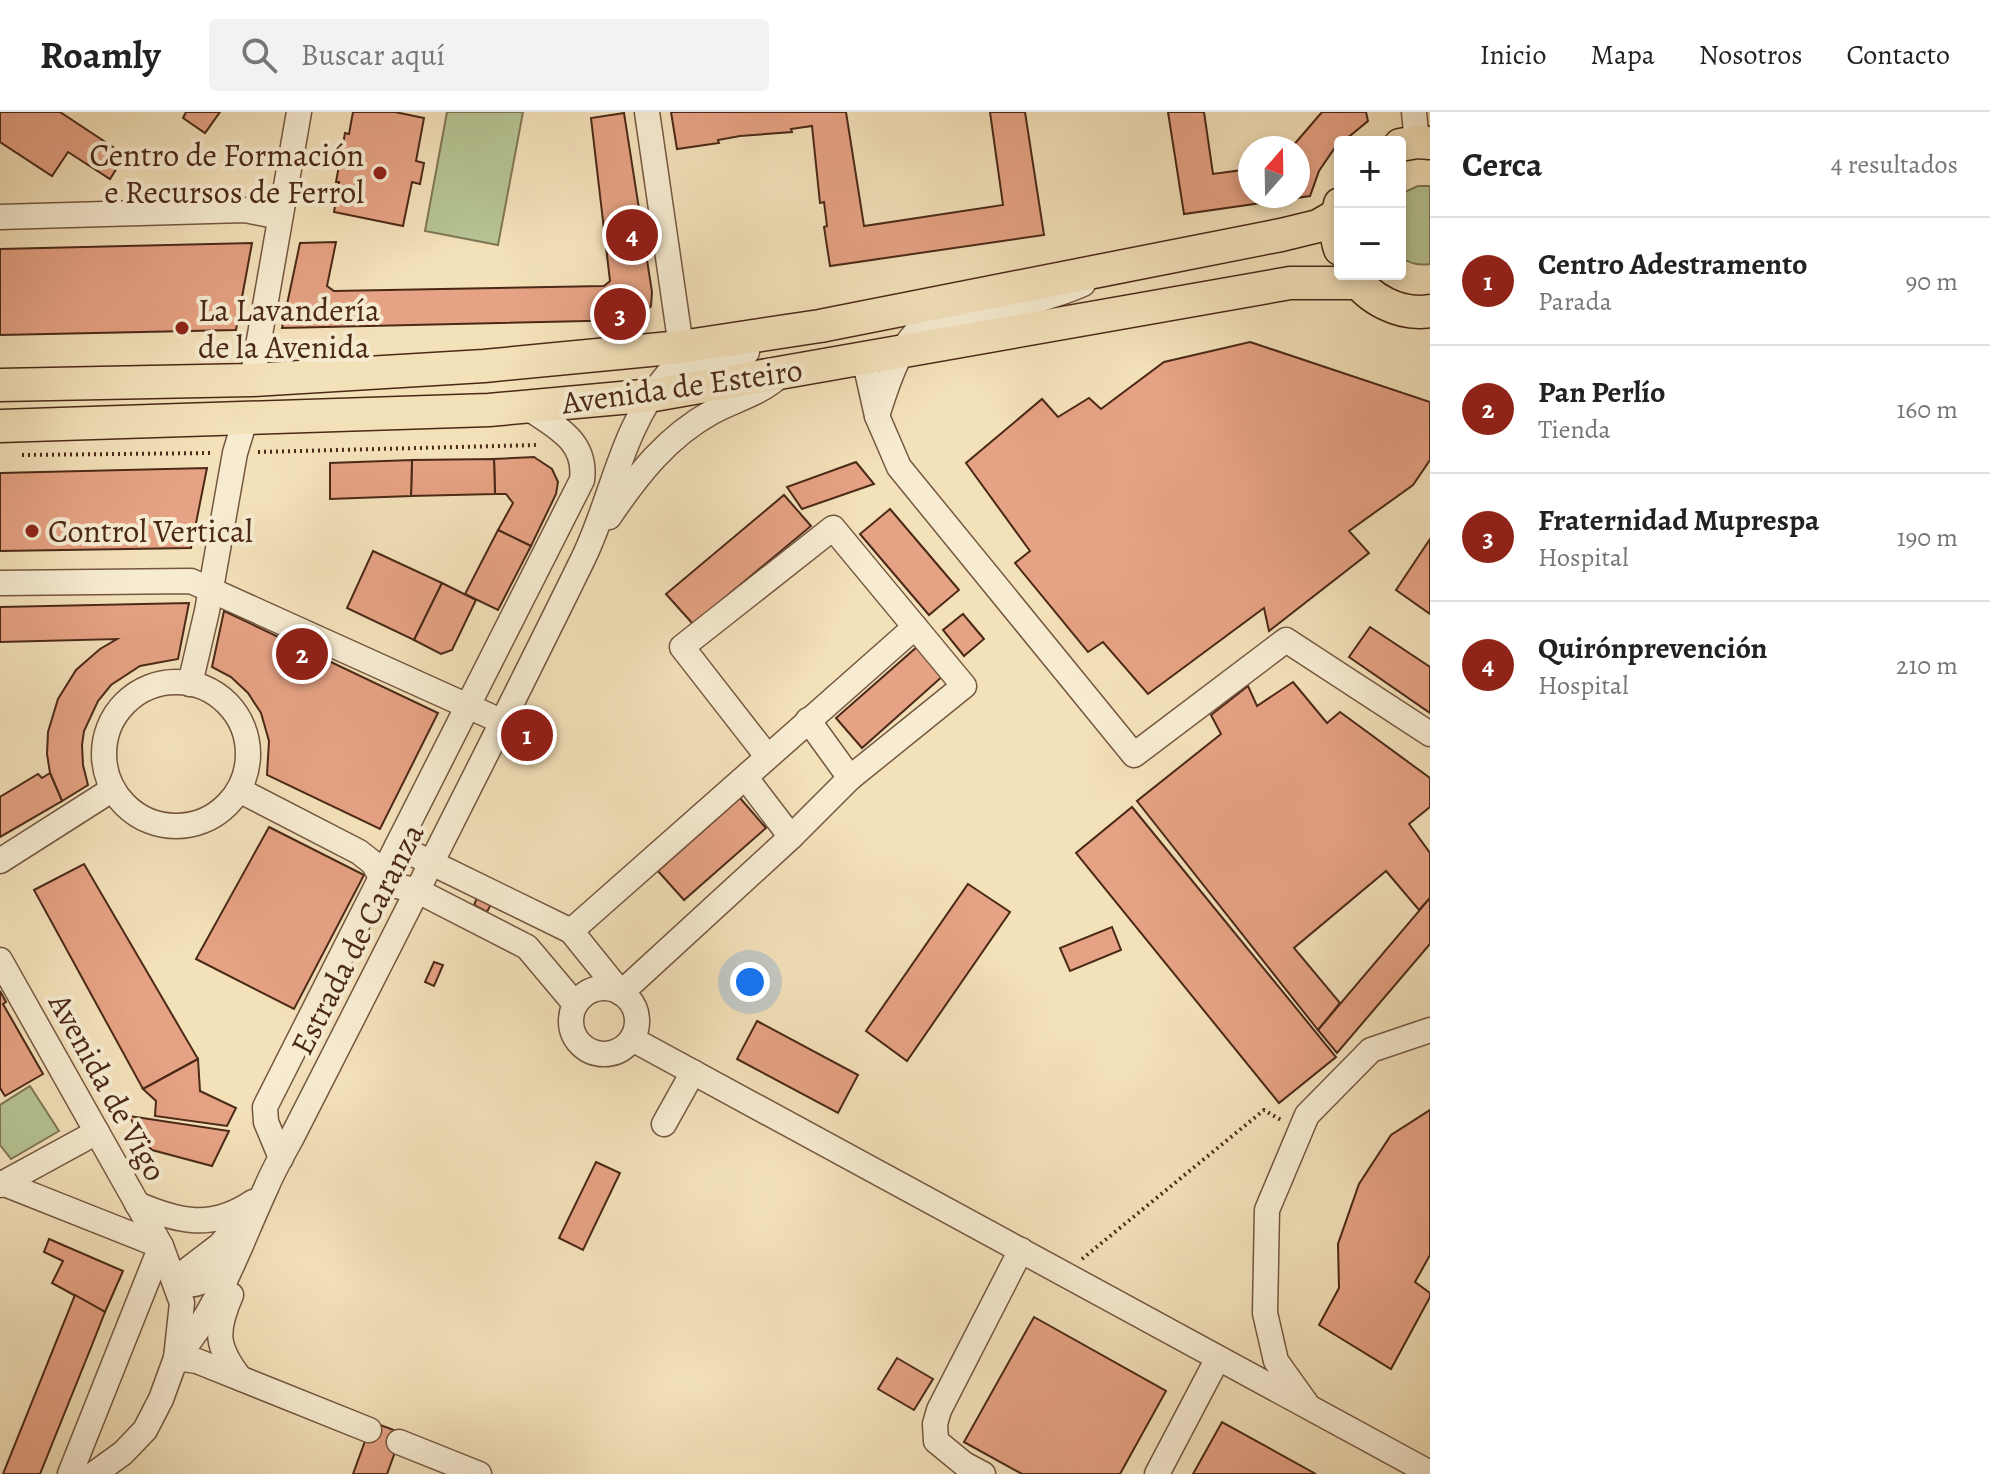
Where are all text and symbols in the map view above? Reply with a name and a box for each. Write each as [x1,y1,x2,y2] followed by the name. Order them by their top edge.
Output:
[209,19,769,91] search box
[40,29,161,81] text: Roamly
[237,33,281,77] icon: search
[301,35,445,75] text: Buscar aquí
[1480,36,1546,74] text: Inicio
[1590,36,1655,74] text: Mapa
[1699,36,1802,74] text: Nosotros
[1846,36,1950,74] text: Contacto
[89,133,364,214] place label: Centro de Formación e Recursos de Ferrol
[1238,136,1310,208] north arrow
[1334,136,1406,280] map controls
[1334,136,1406,208] button: +
[1462,141,1543,188] text: Cerca
[1831,147,1958,182] text: 4 resultados
[371,164,389,182] marker: Centro de Formación e Recursos de Ferrol
[606,205,658,265] pin: 4
[1334,208,1406,280] button: −
[1538,244,1808,284] text: Centro Adestramento
[1483,264,1493,299] text: 1
[1906,264,1958,299] text: 90 m
[594,284,646,344] pin: 3
[1538,284,1612,319] text: Parada
[198,288,380,369] place label: La Lavandería de la Avenida
[173,319,191,337] marker: La Lavandería de la Avenida
[558,347,805,425] street label: Avenida de Esteiro
[1538,372,1666,412] text: Pan Perlío
[1482,392,1494,427] text: 2
[1896,392,1958,427] text: 160 m
[1538,412,1611,447] text: Tienda
[1538,500,1820,540] text: Fraternidad Muprespa
[48,509,253,553] place label: Control Vertical
[1482,520,1494,555] text: 3
[1897,520,1958,555] text: 190 m
[23,522,41,540] marker: Control Vertical
[1538,540,1629,575] text: Hospital
[276,624,328,684] pin: 2
[1538,628,1767,668] text: Quirónprevención
[1482,648,1494,683] text: 4
[1896,648,1958,683] text: 210 m
[1538,668,1629,703] text: Hospital
[501,705,553,765] pin: 1
[280,816,434,1062] street label: Estrada de Caranza
[730,962,770,1002] your location
[38,984,178,1189] street label: Avenida de Vigo

